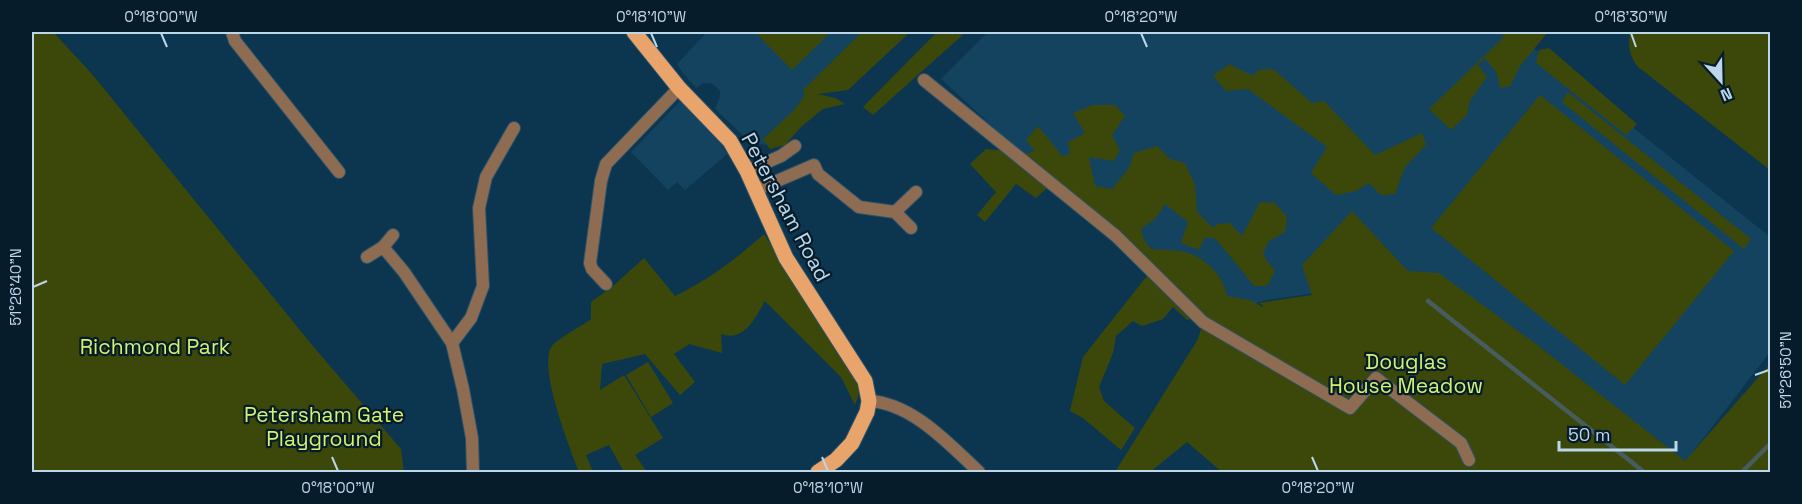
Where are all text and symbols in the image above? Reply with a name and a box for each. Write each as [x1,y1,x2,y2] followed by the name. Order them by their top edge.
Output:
[124,7,198,26] text: 0°18'00"W
[616,7,686,26] text: 0°18'10"W
[1105,7,1177,26] text: 0°18'20"W
[1595,7,1667,26] text: 0°18'30"W
[1691,51,1751,111] north arrow
[1718,83,1735,106] text: N
[735,128,837,286] street label: Petersham Road
[6,248,25,326] text: 51°26'40"N
[1776,331,1795,409] text: 51°26'50"N
[80,333,230,360] park label: Richmond Park
[1329,348,1483,399] park label: Douglas House Meadow
[244,401,404,452] park label: Petersham Gate Playground
[1559,414,1676,452] scale bar
[1568,423,1610,446] text: 50 m
[301,478,375,497] text: 0°18'00"W
[793,478,863,497] text: 0°18'10"W
[1282,478,1354,497] text: 0°18'20"W

